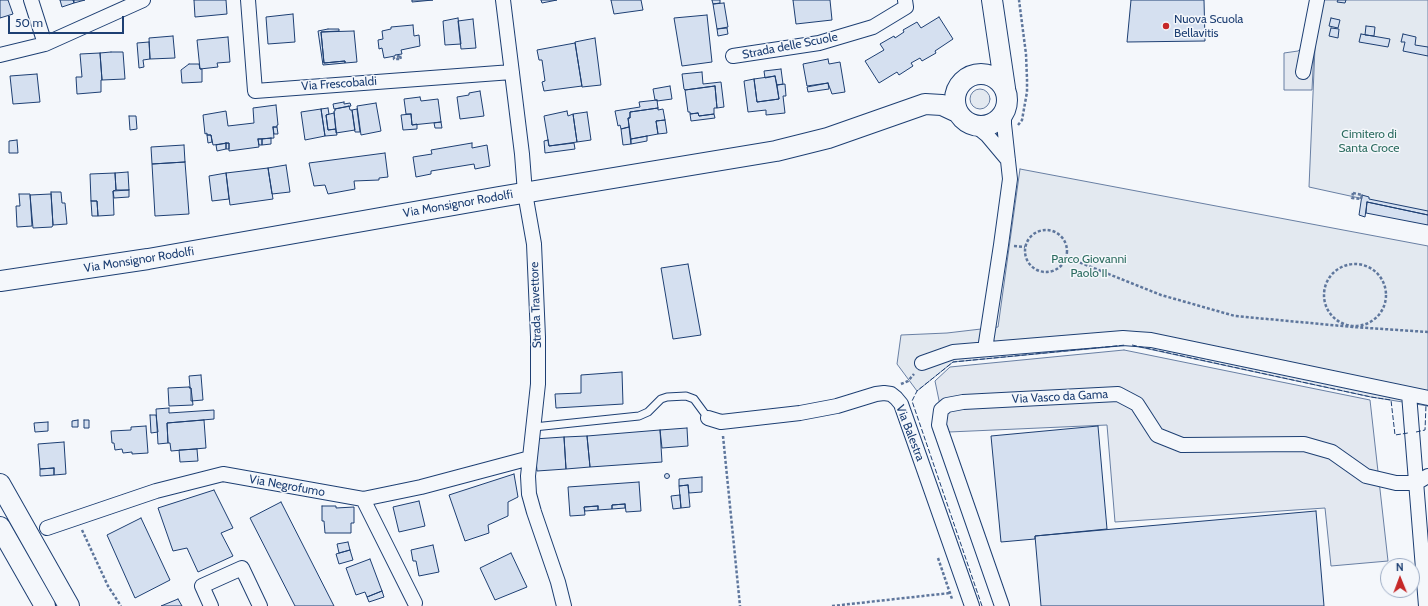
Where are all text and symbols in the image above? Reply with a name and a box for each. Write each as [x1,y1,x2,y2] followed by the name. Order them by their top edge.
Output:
[10,8,126,34] scale bar
[1174,12,1243,40] place label: Nuova Scuola Bellavitis
[15,15,43,30] text: 50 m
[1161,21,1171,31] marker: Nuova Scuola Bellavitis
[741,30,839,62] street label: Strada delle Scuole
[301,74,377,94] street label: Via Frescobaldi
[1339,127,1399,155] park label: Cimitero di Santa Croce
[402,187,514,221] street label: Via Monsignor Rodolfi
[83,244,195,276] street label: Via Monsignor Rodolfi
[1051,252,1127,280] park label: Parco Giovanni Paolo II
[527,262,545,348] street label: Strada Travettore
[1012,387,1108,407] street label: Via Vasco da Gama
[893,403,927,463] street label: Via Balestra
[248,472,326,500] street label: Via Negrofumo
[1380,558,1420,598] north arrow
[1396,560,1404,574] text: N

